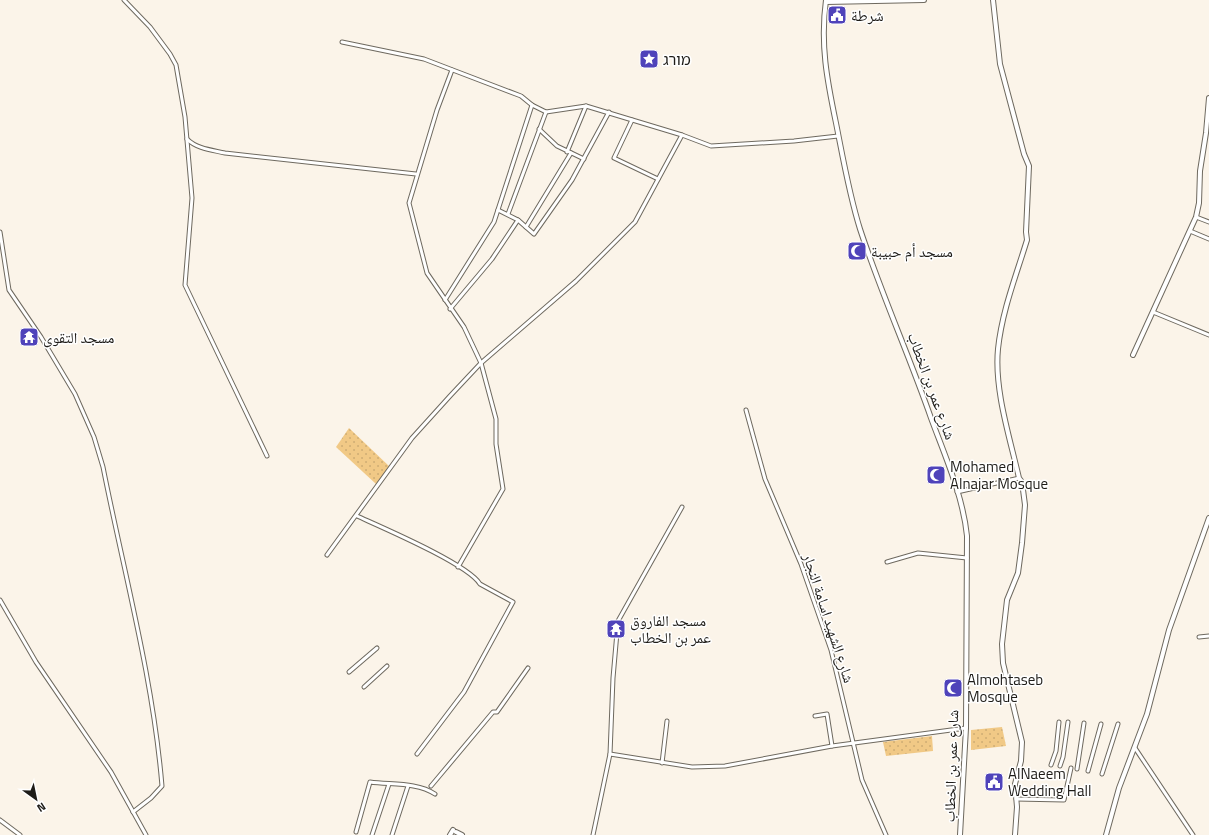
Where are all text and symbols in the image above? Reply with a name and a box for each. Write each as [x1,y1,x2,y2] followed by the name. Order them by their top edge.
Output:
[826,4,848,26] public building icon: شرطة
[851,4,884,27] place label: شرطة
[638,48,660,70] place icon: מורג
[663,48,691,71] place label: מורג
[846,240,868,262] mosque icon: مسجد أم حبيبة
[871,240,953,263] place label: مسجد أم حبيبة
[18,326,40,348] temple icon: مسجد التقوى
[43,326,115,349] place label: مسجد التقوى
[902,329,962,443] street label: شارع عمر بن الخطاب
[950,455,1048,495] place label: Mohamed Alnajar Mosque
[925,464,947,486] mosque icon: Mohamed Alnajar Mosque
[797,549,861,686] street label: شارع الشهيد اسامة النجار
[630,609,711,649] place label: مسجد الفاروق عمر بن الخطاب
[605,618,627,640] temple icon: مسجد الفاروق عمر بن الخطاب
[967,668,1043,708] place label: Almohtaseb Mosque
[942,677,964,699] mosque icon: Almohtaseb Mosque
[938,709,964,823] street label: شارع عمر بن الخطاب
[1008,762,1091,802] place label: AlNaeem Wedding Hall
[983,771,1005,793] public building icon: AlNaeem Wedding Hall
[16,779,56,819] north arrow
[34,799,49,816] text: N

